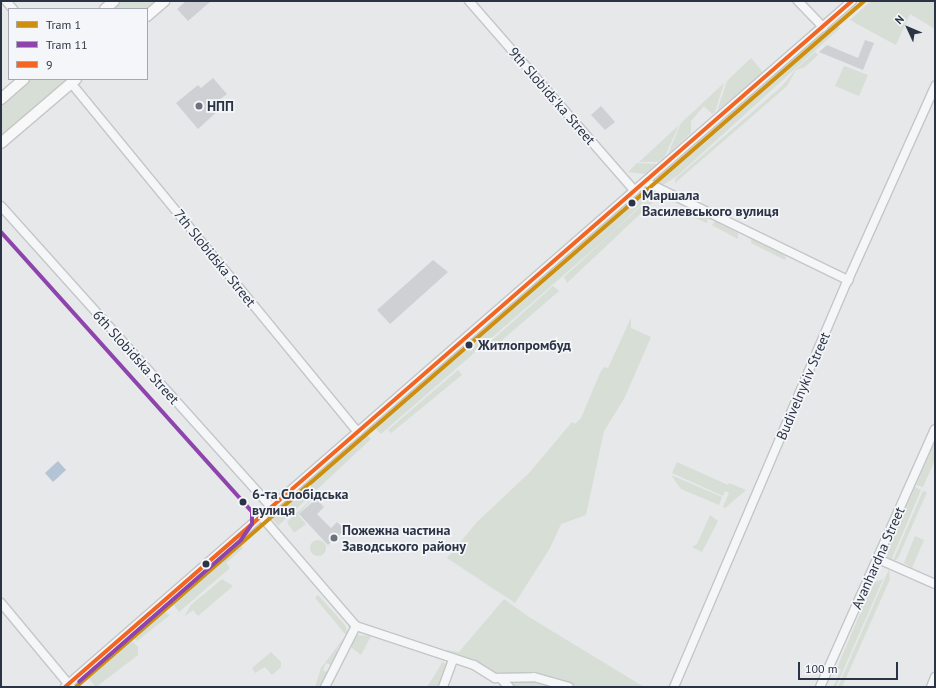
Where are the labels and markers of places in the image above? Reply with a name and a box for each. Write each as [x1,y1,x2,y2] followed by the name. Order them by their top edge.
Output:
[207,98,234,114] place label: НПП
[194,101,204,111] marker: НПП
[642,187,779,220] place label: Маршала Василевського вулиця
[625,196,639,210] marker: Маршала Василевського вулиця
[478,337,571,353] place label: Житлопромбуд
[462,338,476,352] marker: Житлопромбуд
[252,486,349,518] place label: 6-та Слобідська вулиця
[236,495,250,509] marker: 6-та Слобідська вулиця
[342,522,466,554] place label: Пожежна частина Заводського району
[329,533,339,543] marker: Пожежна частина Заводського району
[201,559,211,569] unlabelled marker

